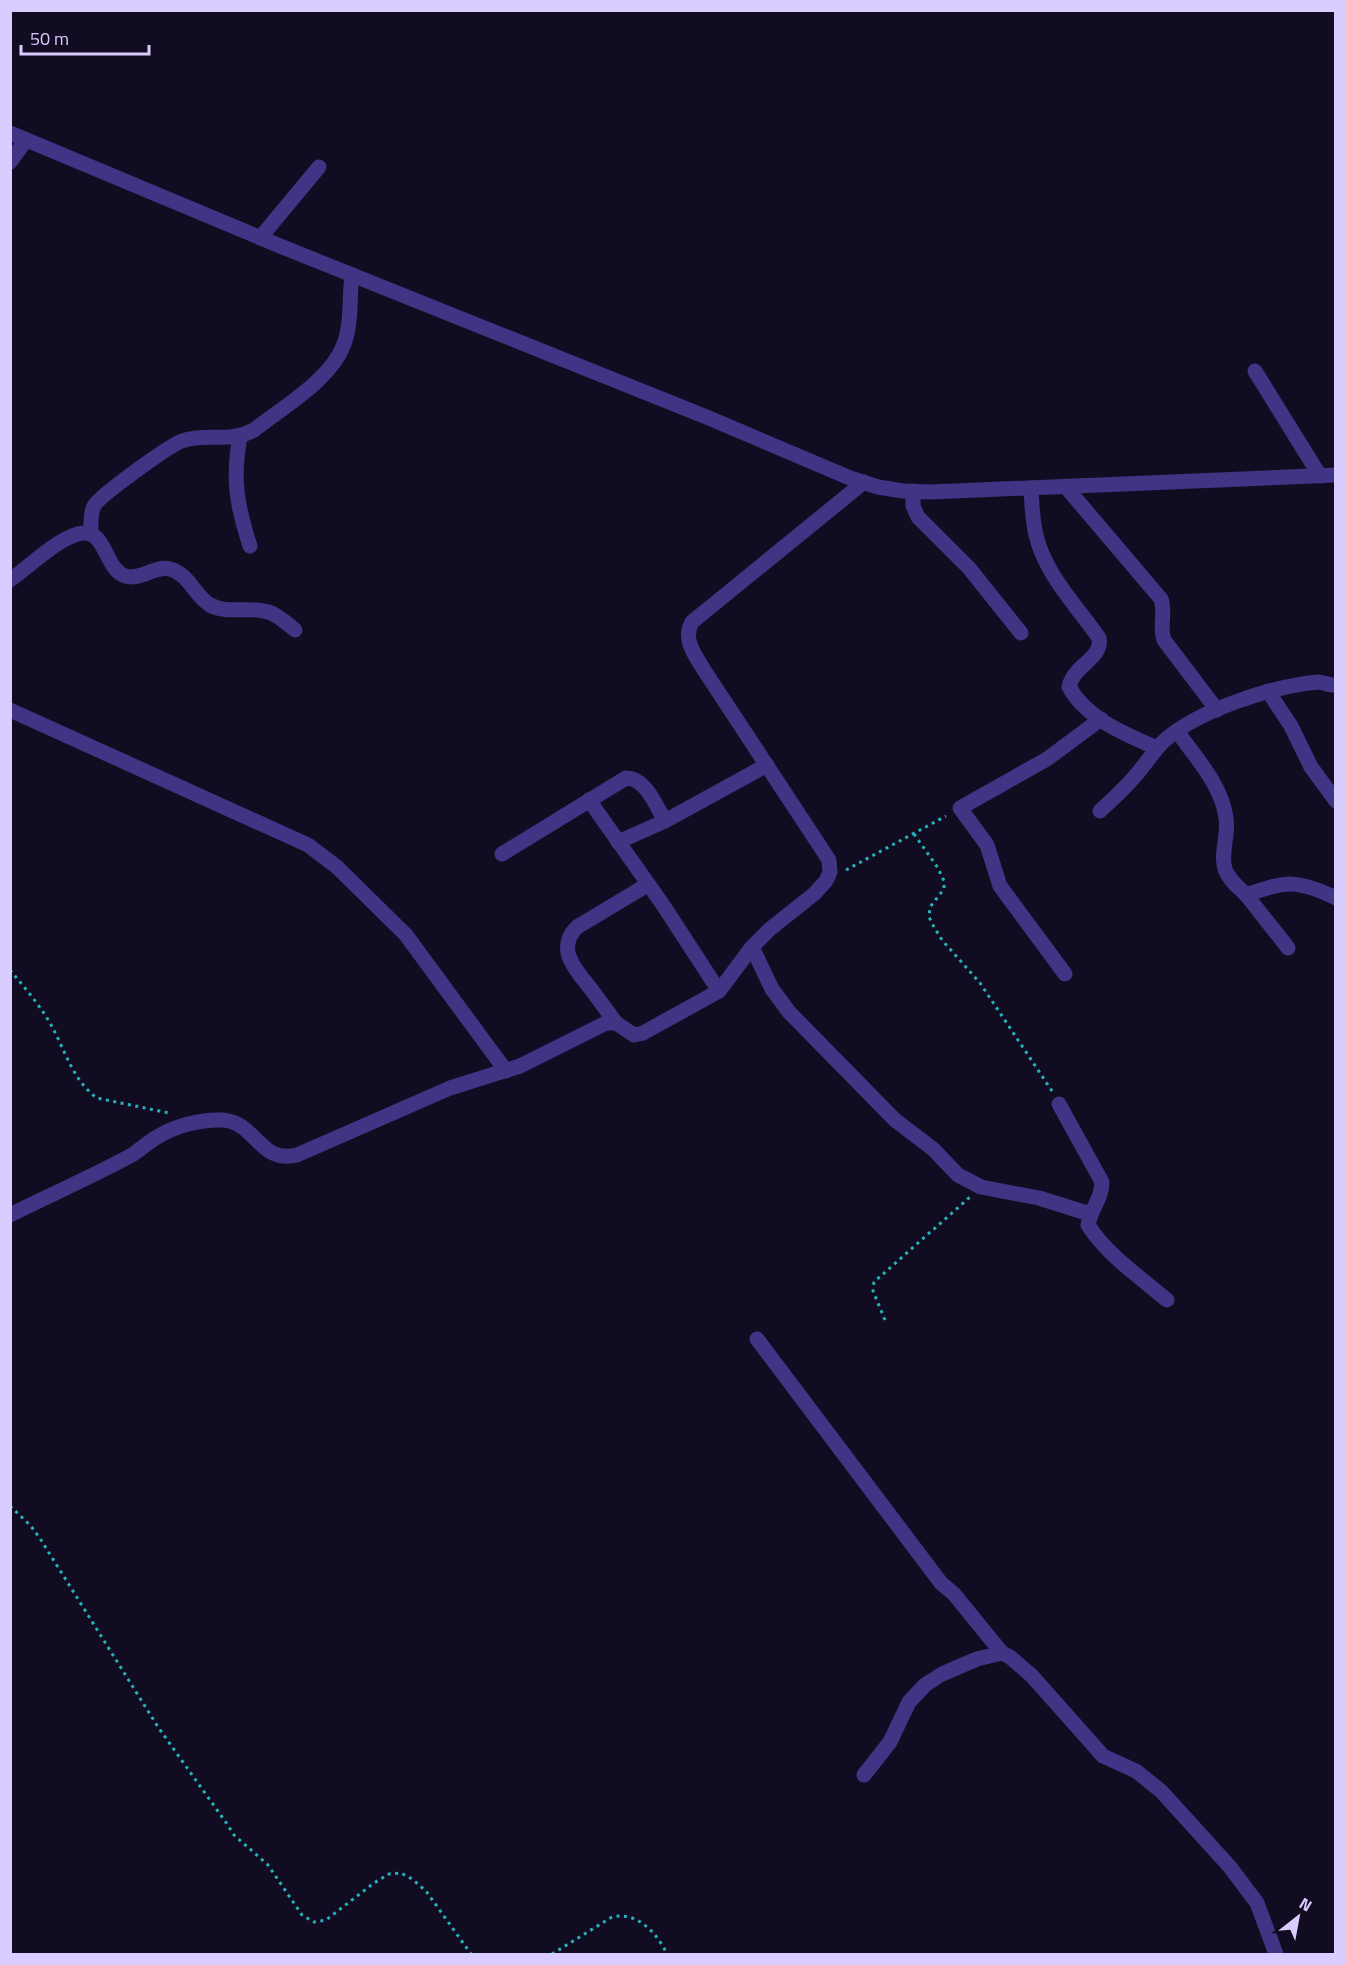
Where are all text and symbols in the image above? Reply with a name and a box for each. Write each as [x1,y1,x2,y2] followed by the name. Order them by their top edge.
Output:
[21,18,148,56] scale bar
[30,25,69,52] text: 50 m
[1268,1887,1328,1947] north arrow
[1295,1891,1317,1917] text: N

